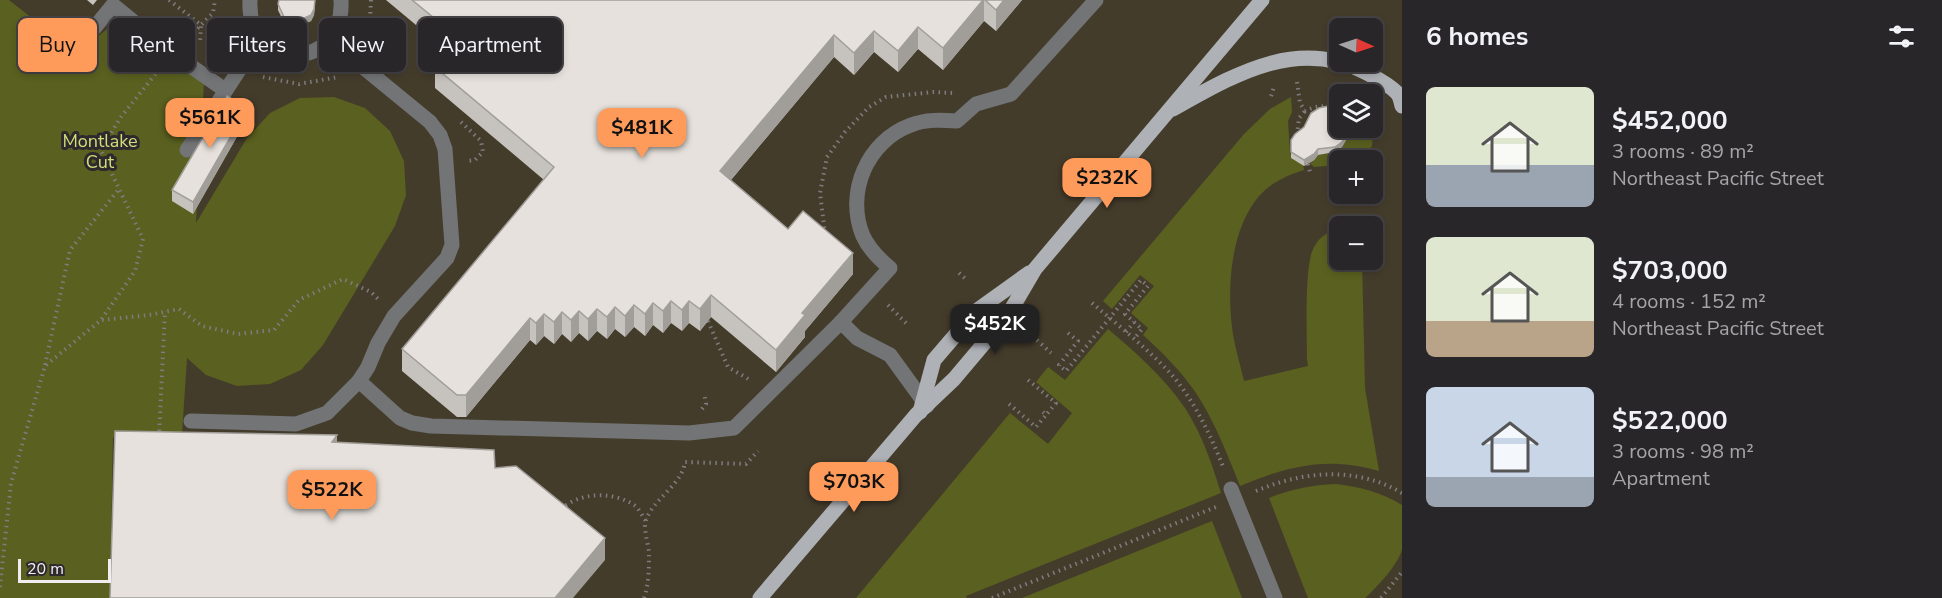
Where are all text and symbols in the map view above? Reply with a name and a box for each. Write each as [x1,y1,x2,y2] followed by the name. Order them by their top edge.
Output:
[18,18,97,72] chip: Buy
[109,18,195,72] chip: Rent
[207,18,307,72] chip: Filters
[319,18,406,72] chip: New
[418,18,562,72] chip: Apartment
[1329,18,1383,72] north arrow
[1329,18,1383,270] map controls
[1426,19,1528,54] text: 6 homes
[1885,20,1918,53] icon: filters
[1329,84,1383,138] button: layers
[168,98,252,149] pin: $561K
[1612,103,1728,138] text: $452,000
[179,104,241,131] text: $561K
[600,108,684,159] pin: $481K
[1474,111,1546,183] icon: home
[611,114,673,141] text: $481K
[62,129,138,174] park label: Montlake Cut
[1612,138,1754,165] text: 3 rooms · 89 m²
[1329,150,1383,204] button: +
[1065,158,1149,209] pin: $232K
[1076,164,1138,191] text: $232K
[1612,165,1824,192] text: Northeast Pacific Street
[1329,216,1383,270] button: −
[1612,253,1728,288] text: $703,000
[1474,261,1546,333] icon: home
[1612,288,1766,315] text: 4 rooms · 152 m²
[953,304,1037,355] pin: $452K
[964,310,1026,337] text: $452K
[1612,315,1824,342] text: Northeast Pacific Street
[1612,403,1728,438] text: $522,000
[1474,411,1546,483] icon: home
[1612,438,1754,465] text: 3 rooms · 98 m²
[812,462,896,513] pin: $703K
[1612,465,1710,492] text: Apartment
[823,468,885,495] text: $703K
[290,470,374,521] pin: $522K
[301,476,363,503] text: $522K
[18,556,111,584] scale bar
[27,558,64,580] text: 20 m

